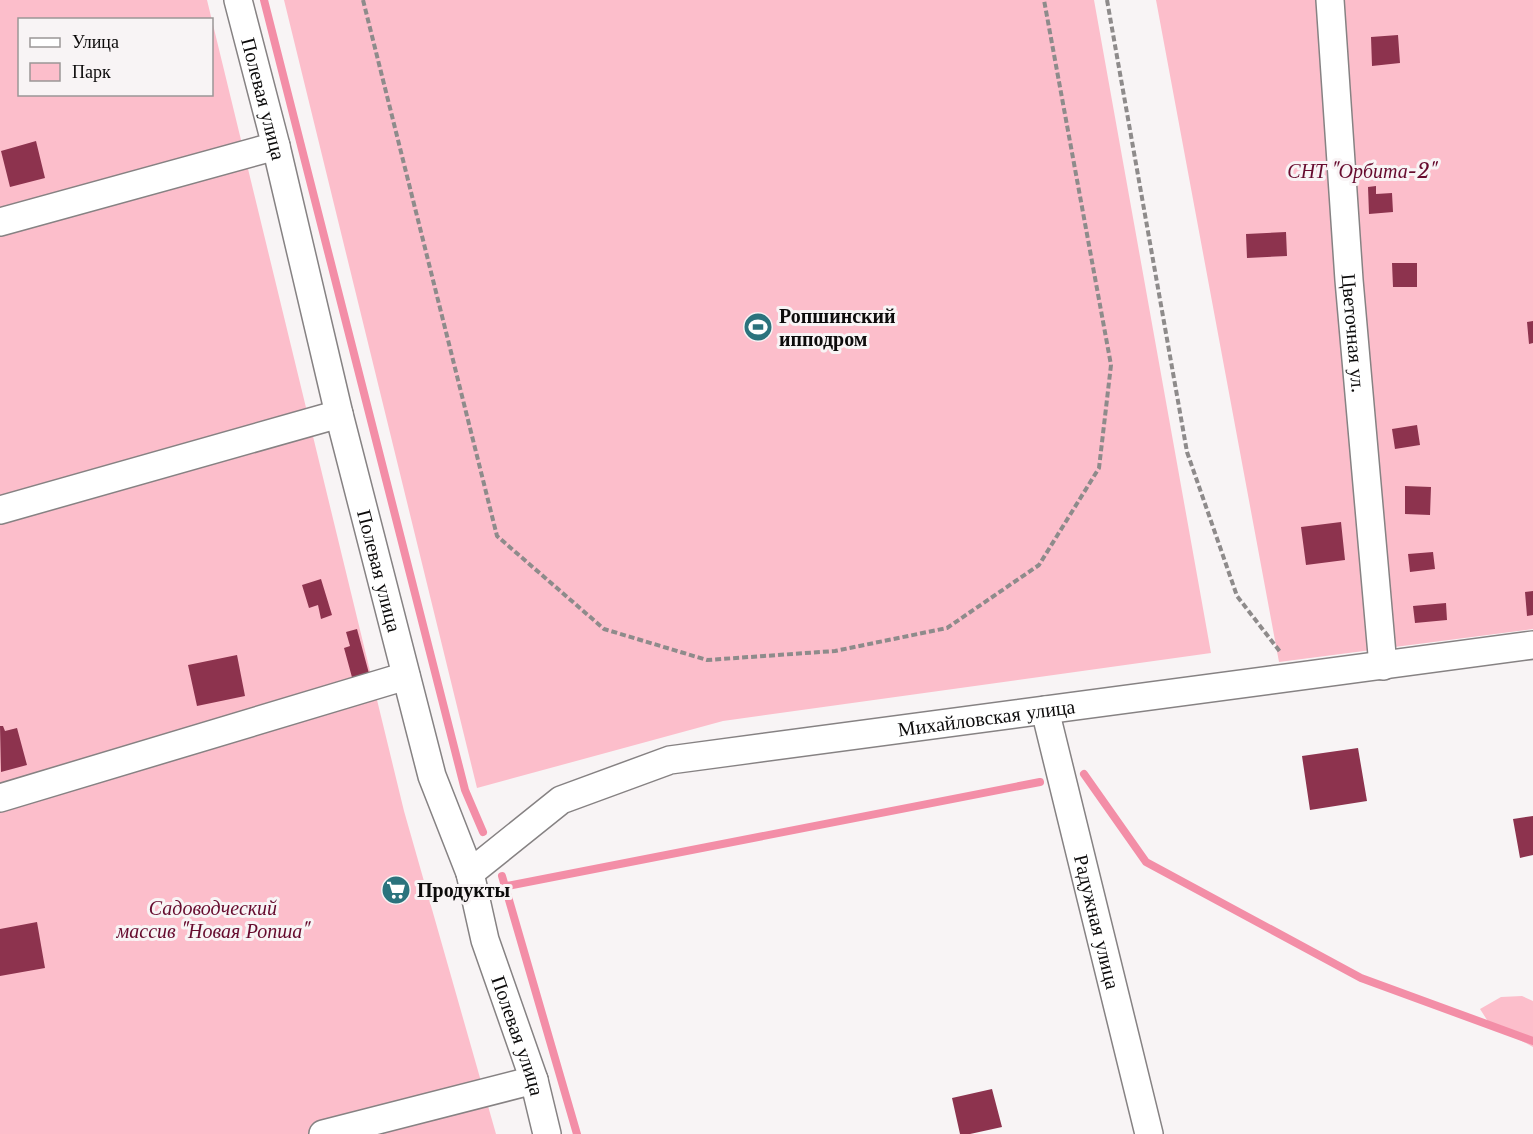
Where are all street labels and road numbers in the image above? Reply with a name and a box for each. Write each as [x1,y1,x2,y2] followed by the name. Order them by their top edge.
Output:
[236,35,291,162] street label: Полевая улица
[1336,272,1371,394] street label: Цветочная ул.
[352,507,407,635] street label: Полевая улица
[896,694,1077,742] street label: Михайловская улица
[1069,852,1125,992] street label: Радужная улица
[486,972,549,1098] street label: Полевая улица

